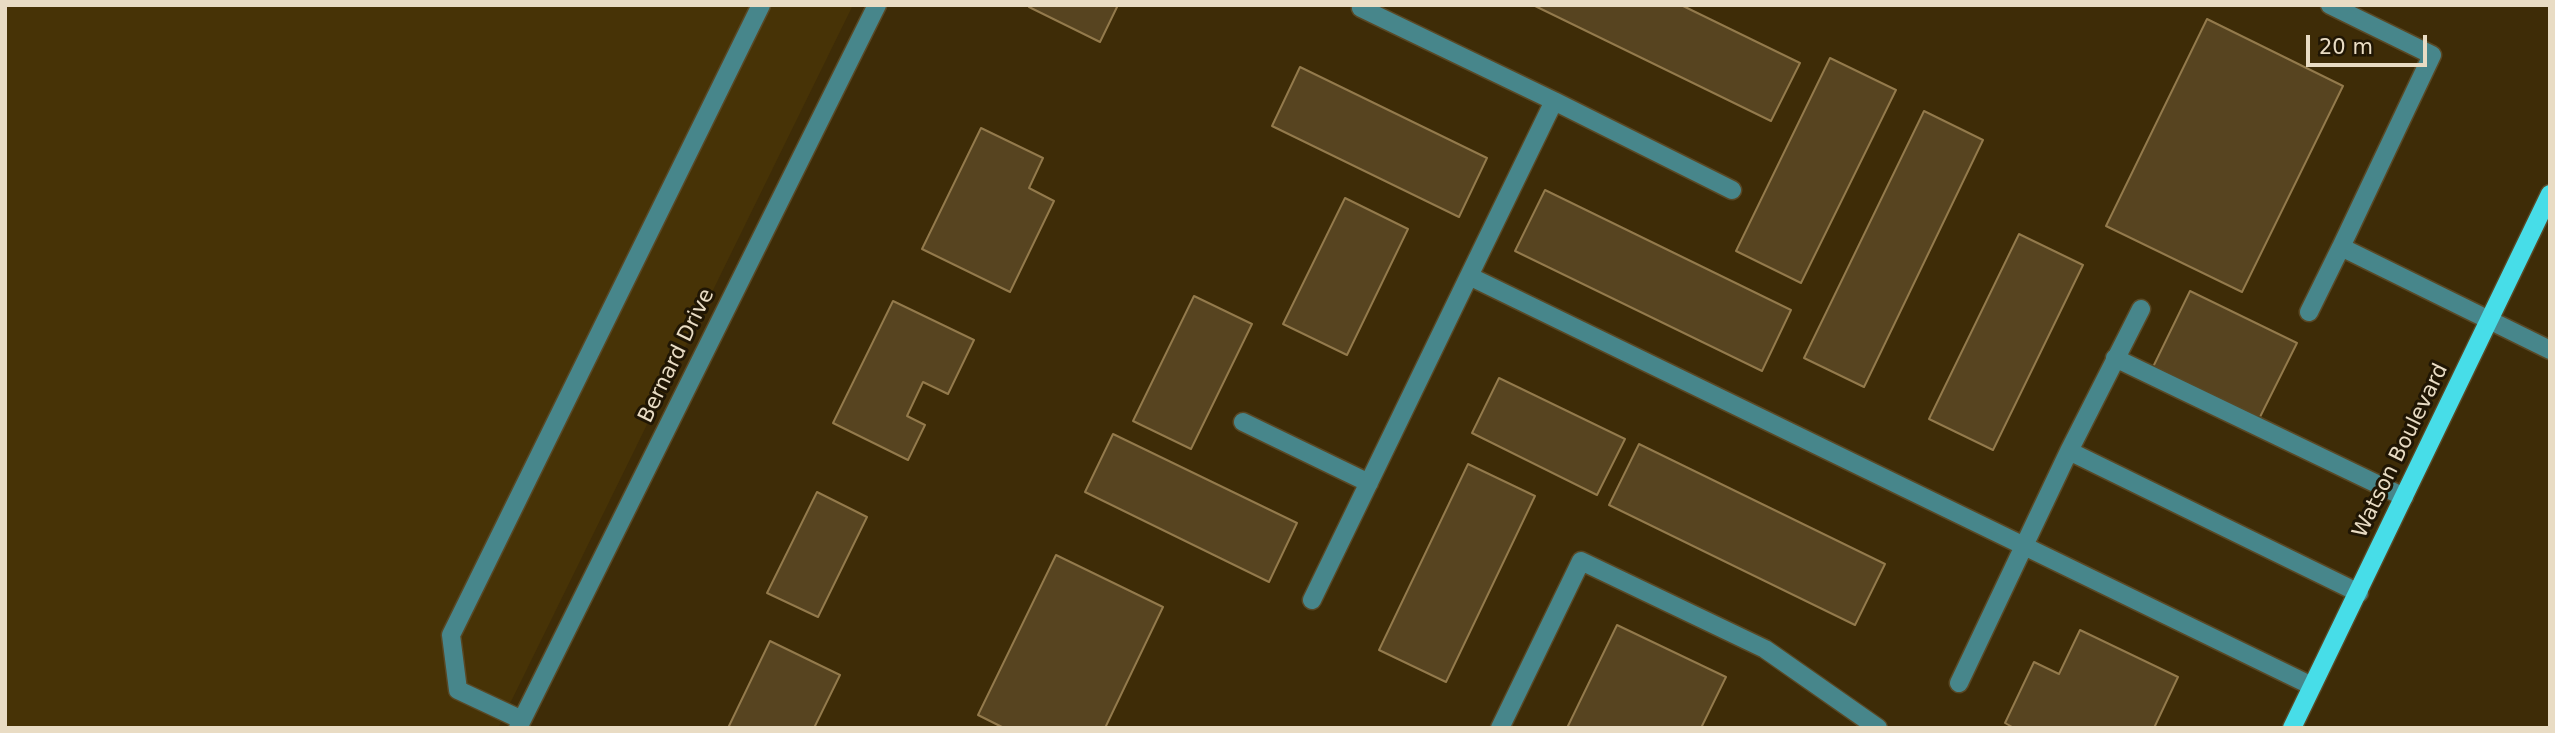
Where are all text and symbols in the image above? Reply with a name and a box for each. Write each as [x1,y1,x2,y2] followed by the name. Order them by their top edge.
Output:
[2310,21,2431,65] scale bar
[2319,35,2373,59] text: 20 m
[634,285,720,427] street label: Bernard Drive
[2348,360,2454,542] street label: Watson Boulevard

